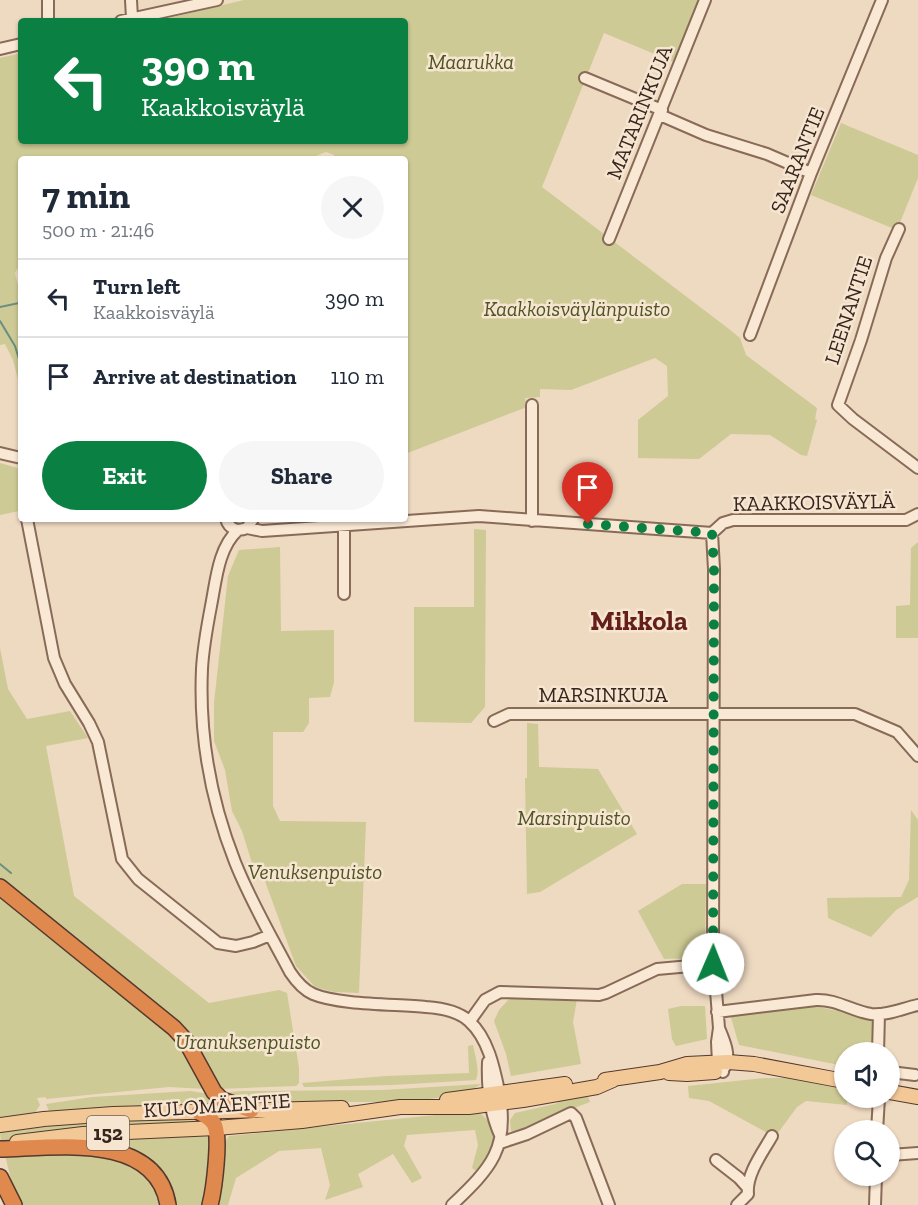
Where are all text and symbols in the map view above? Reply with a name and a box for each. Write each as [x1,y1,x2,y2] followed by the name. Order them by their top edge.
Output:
[141,40,255,91] text: 390 m
[601,41,677,183] street label: MATARINKUJA
[42,42,120,120] icon: left
[428,49,514,74] park label: Maarukka
[141,91,305,123] text: Kaakkoisväylä
[764,103,830,217] street label: SAARANTIE
[42,174,130,217] text: 7 min
[321,176,384,239] button: close
[42,218,154,242] text: 500 m · 21:46
[819,253,877,367] street label: LEENANTIE
[93,273,180,300] text: Turn left
[42,282,75,315] icon: left
[325,285,384,312] text: 390 m
[484,296,670,321] park label: Kaakkoisväylänpuisto
[93,300,215,324] text: Kaakkoisväylä
[42,360,75,393] icon: arrive
[93,363,296,390] text: Arrive at destination
[330,363,384,390] text: 110 m
[42,441,207,510] button: Exit
[219,441,384,510] button: Share
[562,462,613,524] pin
[571,471,604,504] icon: arrive
[733,488,896,516] street label: KAAKKOISVÄYLÄ
[590,605,688,637] district label: Mikkola
[538,682,668,707] street label: MARSINKUJA
[517,805,631,830] park label: Marsinpuisto
[248,859,382,884] park label: Venuksenpuisto
[681,932,745,996] position arrow
[175,1029,321,1054] park label: Uranuksenpuisto
[834,1042,900,1186] map controls
[834,1042,900,1108] button: sound
[143,1087,291,1123] street label: KULOMÄENTIE
[87,1116,129,1150] road number: 152
[834,1120,900,1186] button: search

